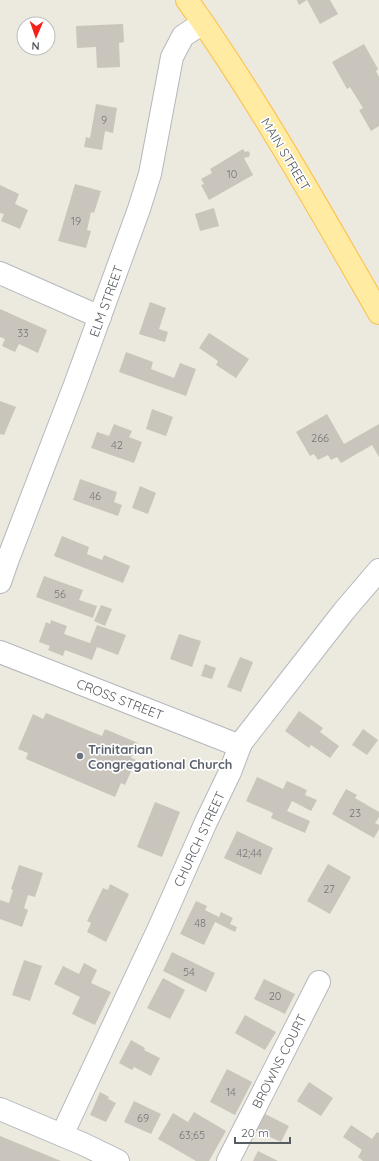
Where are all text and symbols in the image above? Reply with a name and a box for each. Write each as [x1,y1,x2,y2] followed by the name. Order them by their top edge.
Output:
[16,16,56,56] north arrow
[31,39,40,53] text: N
[101,113,107,127] house number: 9
[258,115,314,193] street label: MAIN STREET
[227,167,237,181] house number: 10
[71,214,81,228] house number: 19
[86,263,126,339] street label: ELM STREET
[17,326,29,340] house number: 33
[311,431,329,445] house number: 266
[111,438,123,452] house number: 42
[89,489,101,503] house number: 46
[54,587,66,601] house number: 56
[74,675,166,723] street label: CROSS STREET
[88,741,232,772] place label: Trinitarian Congregational Church
[75,751,85,761] marker: Trinitarian Congregational Church
[170,789,228,889] street label: CHURCH STREET
[349,806,361,820] house number: 23
[236,846,262,860] house number: 42;44
[323,882,335,896] house number: 27
[194,916,206,930] house number: 48
[183,965,195,979] house number: 54
[269,989,281,1003] house number: 20
[248,1011,310,1111] street label: BROWNS COURT
[226,1085,236,1099] house number: 14
[137,1111,149,1125] house number: 69
[235,1119,290,1145] scale bar
[241,1125,269,1140] text: 20 m
[179,1128,205,1142] house number: 63;65

